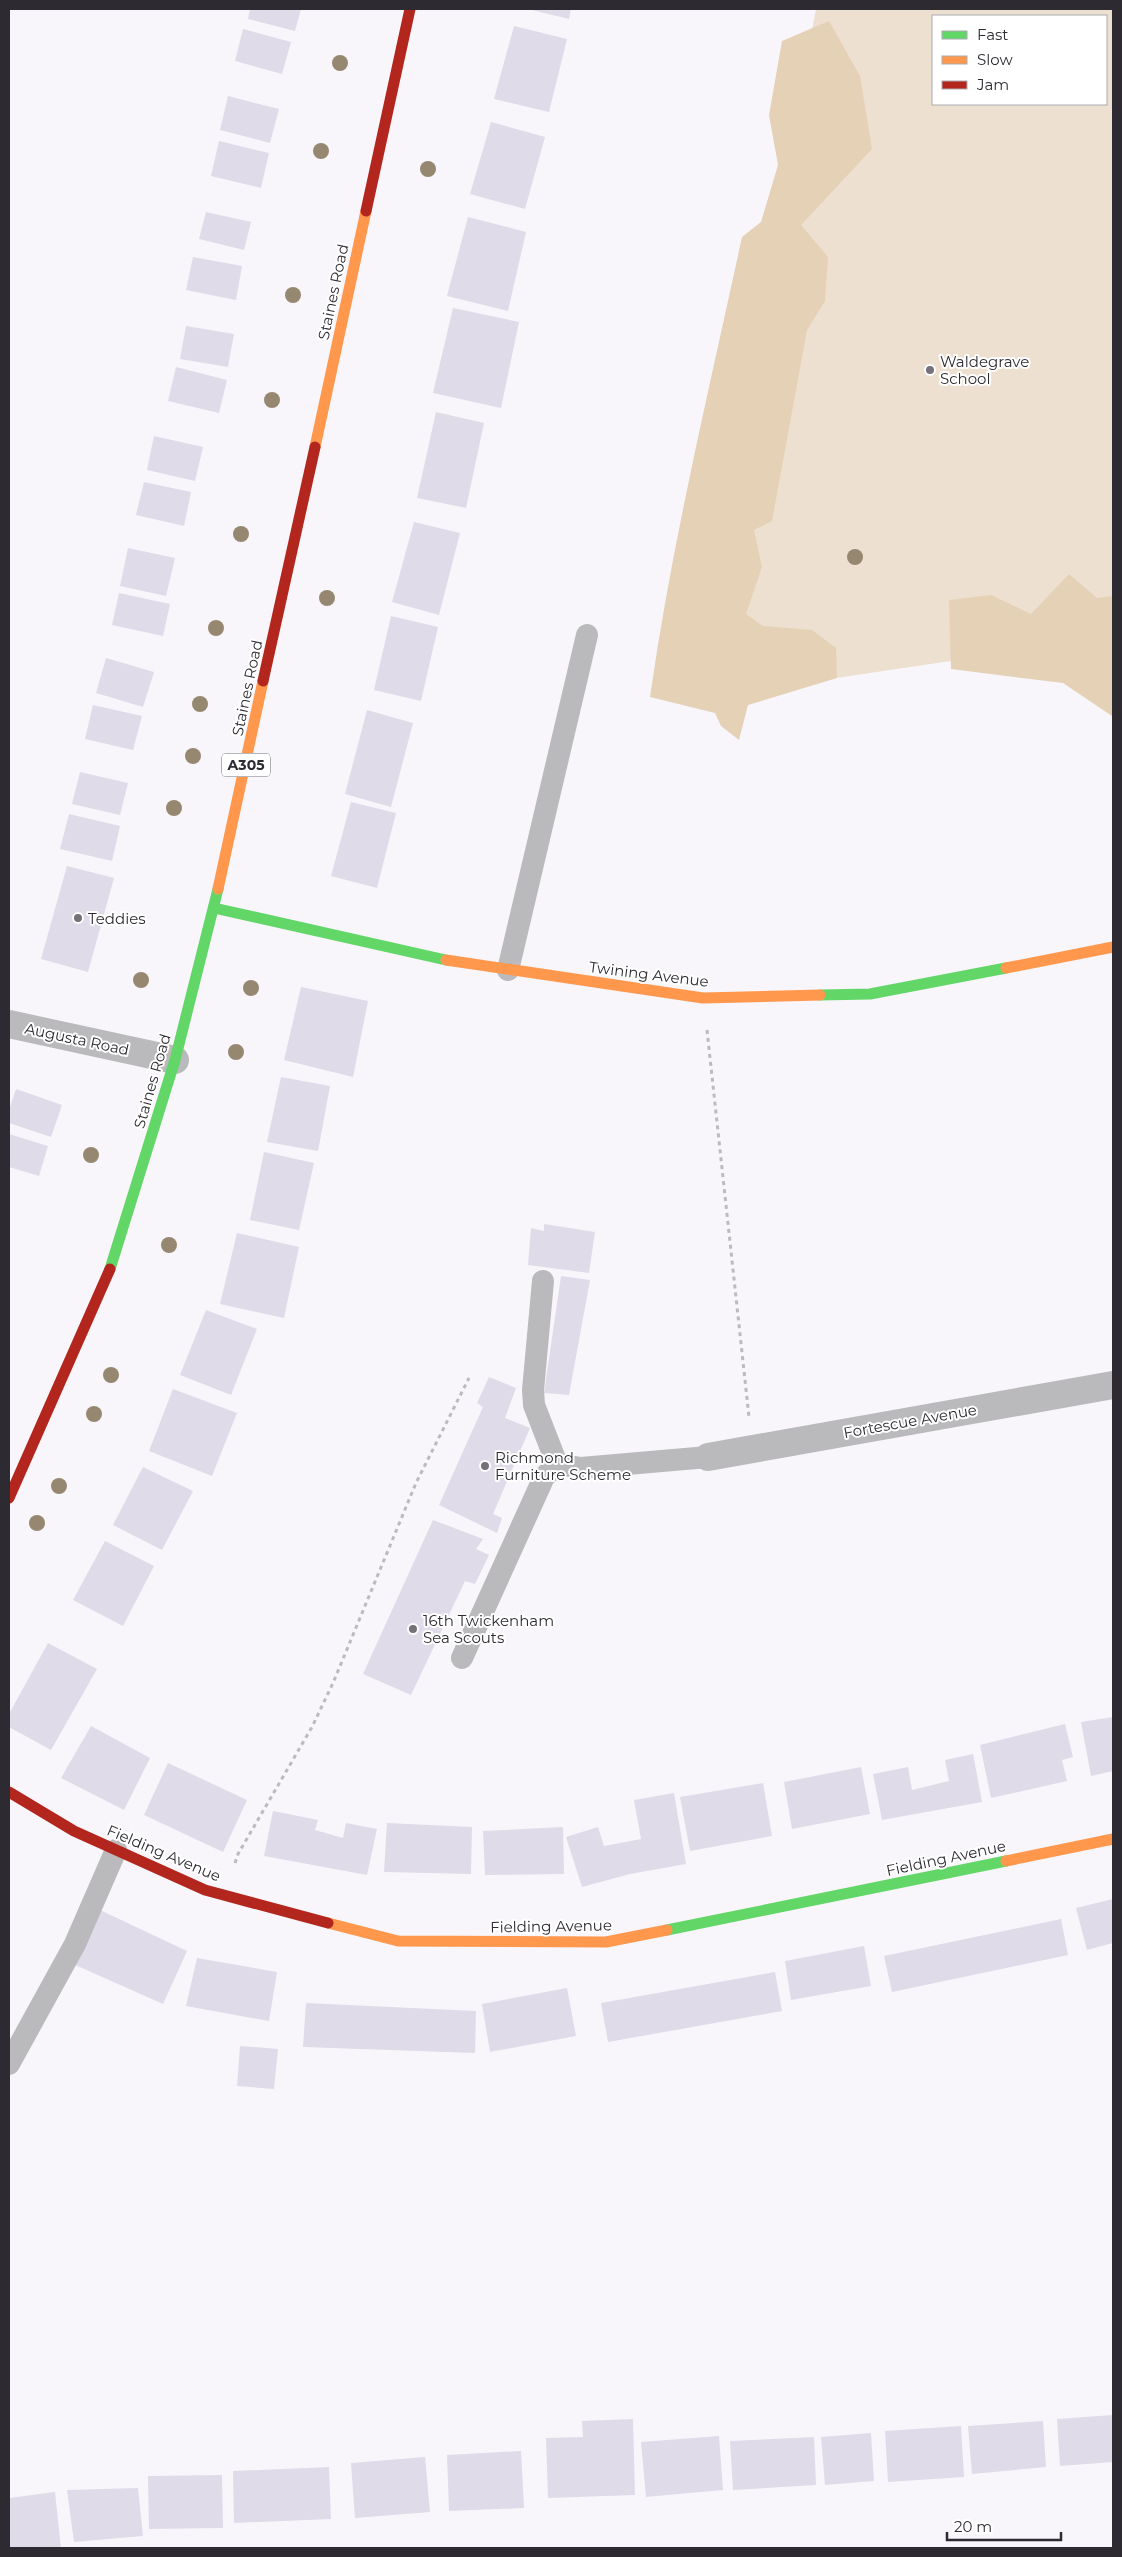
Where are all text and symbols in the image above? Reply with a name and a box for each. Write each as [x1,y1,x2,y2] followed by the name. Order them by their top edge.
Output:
[932,15,1107,105] legend
[977,25,1008,44] text: Fast
[977,50,1013,69] text: Slow
[976,75,1009,94] text: Jam
[314,242,352,342] street label: Staines Road
[940,352,1029,388] place label: Waldegrave School
[924,364,936,376] marker: Waldegrave School
[228,638,266,738] street label: Staines Road
[222,754,270,776] road number: A305
[88,909,146,928] place label: Teddies
[72,912,84,924] marker: Teddies
[588,957,710,991] street label: Twining Avenue
[23,1019,131,1059] street label: Augusta Road
[129,1031,175,1131] street label: Staines Road
[842,1400,978,1442] street label: Fortescue Avenue
[495,1448,631,1484] place label: Richmond Furniture Scheme
[479,1460,491,1472] marker: Richmond Furniture Scheme
[423,1611,554,1647] place label: 16th Twickenham Sea Scouts
[407,1623,419,1635] marker: 16th Twickenham Sea Scouts
[104,1820,224,1886] street label: Fielding Avenue
[884,1836,1008,1880] street label: Fielding Avenue
[490,1915,612,1937] street label: Fielding Avenue
[947,2510,1061,2542] scale bar
[954,2517,992,2536] text: 20 m

